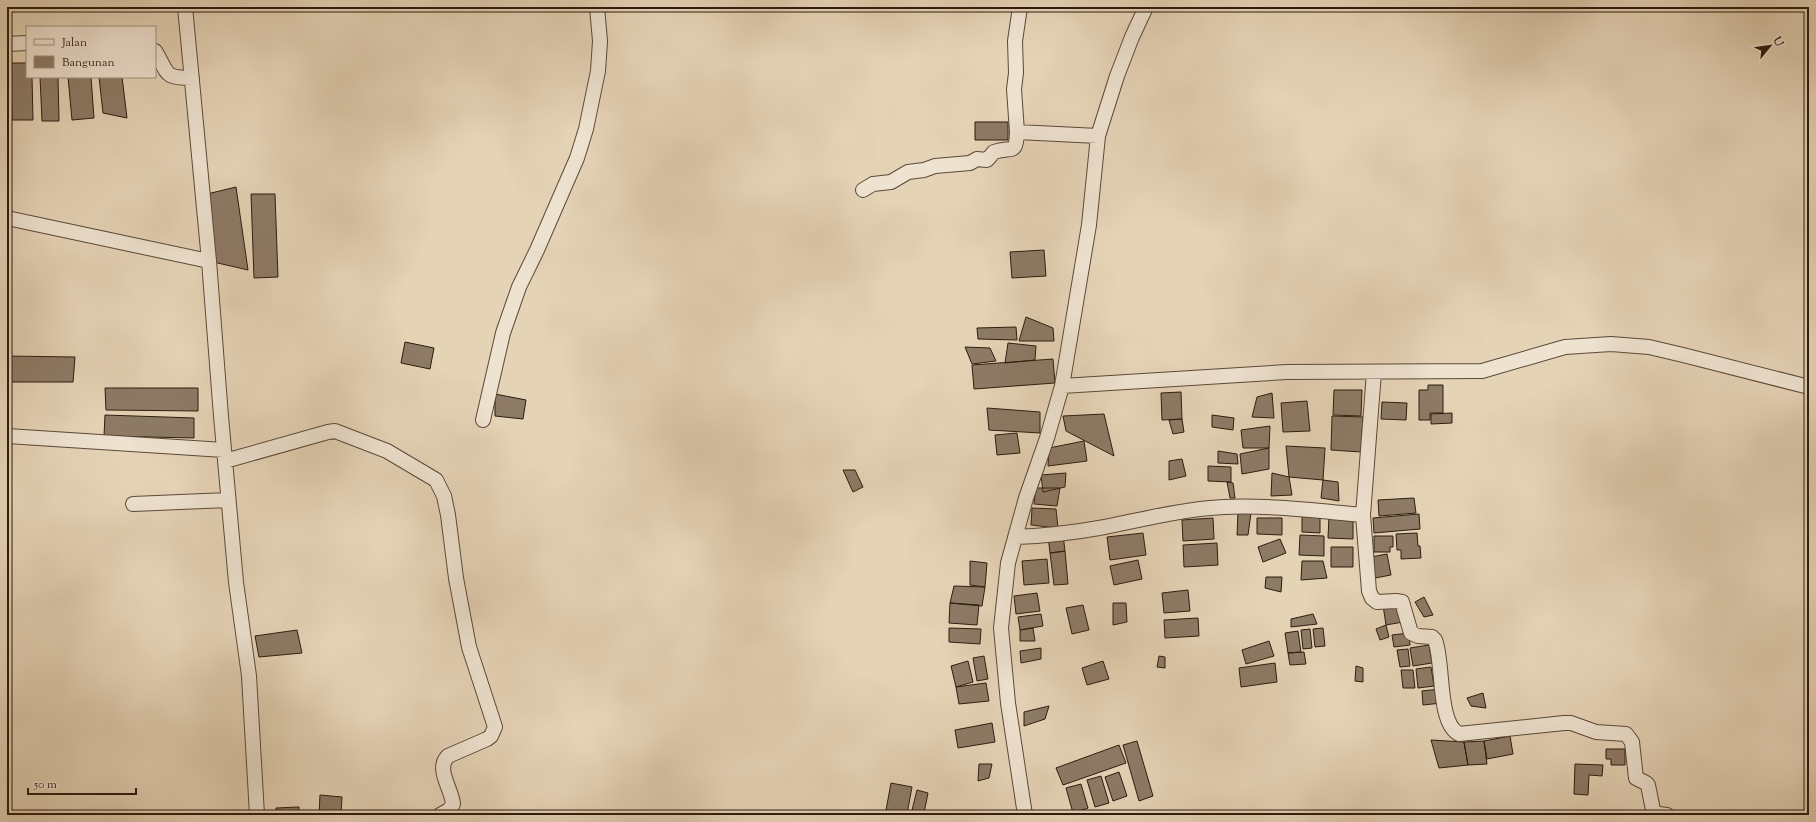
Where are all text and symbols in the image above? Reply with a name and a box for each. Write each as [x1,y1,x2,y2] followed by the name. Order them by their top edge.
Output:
[26,26,156,78] legend
[1750,26,1790,66] north arrow
[1768,33,1787,49] text: U
[61,34,87,52] text: Jalan
[62,54,115,72] text: Bangunan
[28,770,136,796] scale bar
[33,776,57,794] text: 50 m

